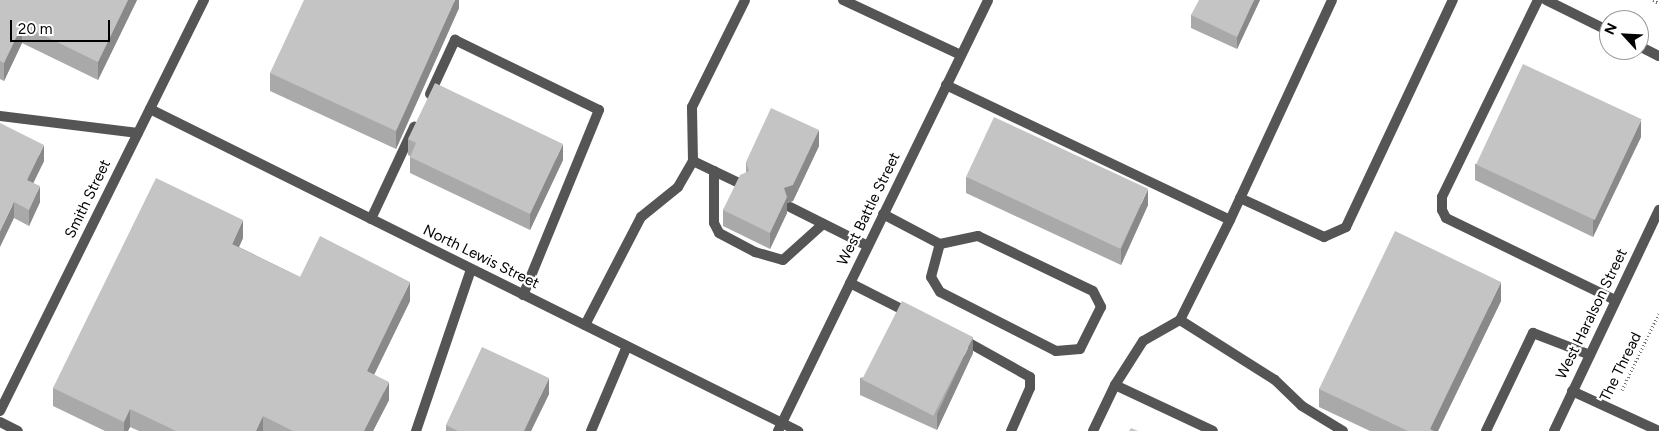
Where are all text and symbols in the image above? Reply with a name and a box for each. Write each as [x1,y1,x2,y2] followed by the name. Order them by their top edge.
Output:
[12,10,112,42] scale bar
[1599,10,1649,60] north arrow
[18,20,52,38] text: 20 m
[1601,20,1621,37] text: N
[834,149,904,269] street label: West Battle Street
[61,157,115,241] street label: Smith Street
[420,221,542,293] street label: North Lewis Street
[1553,246,1631,382] street label: West Haralson Street
[1596,329,1646,405] street label: The Thread

